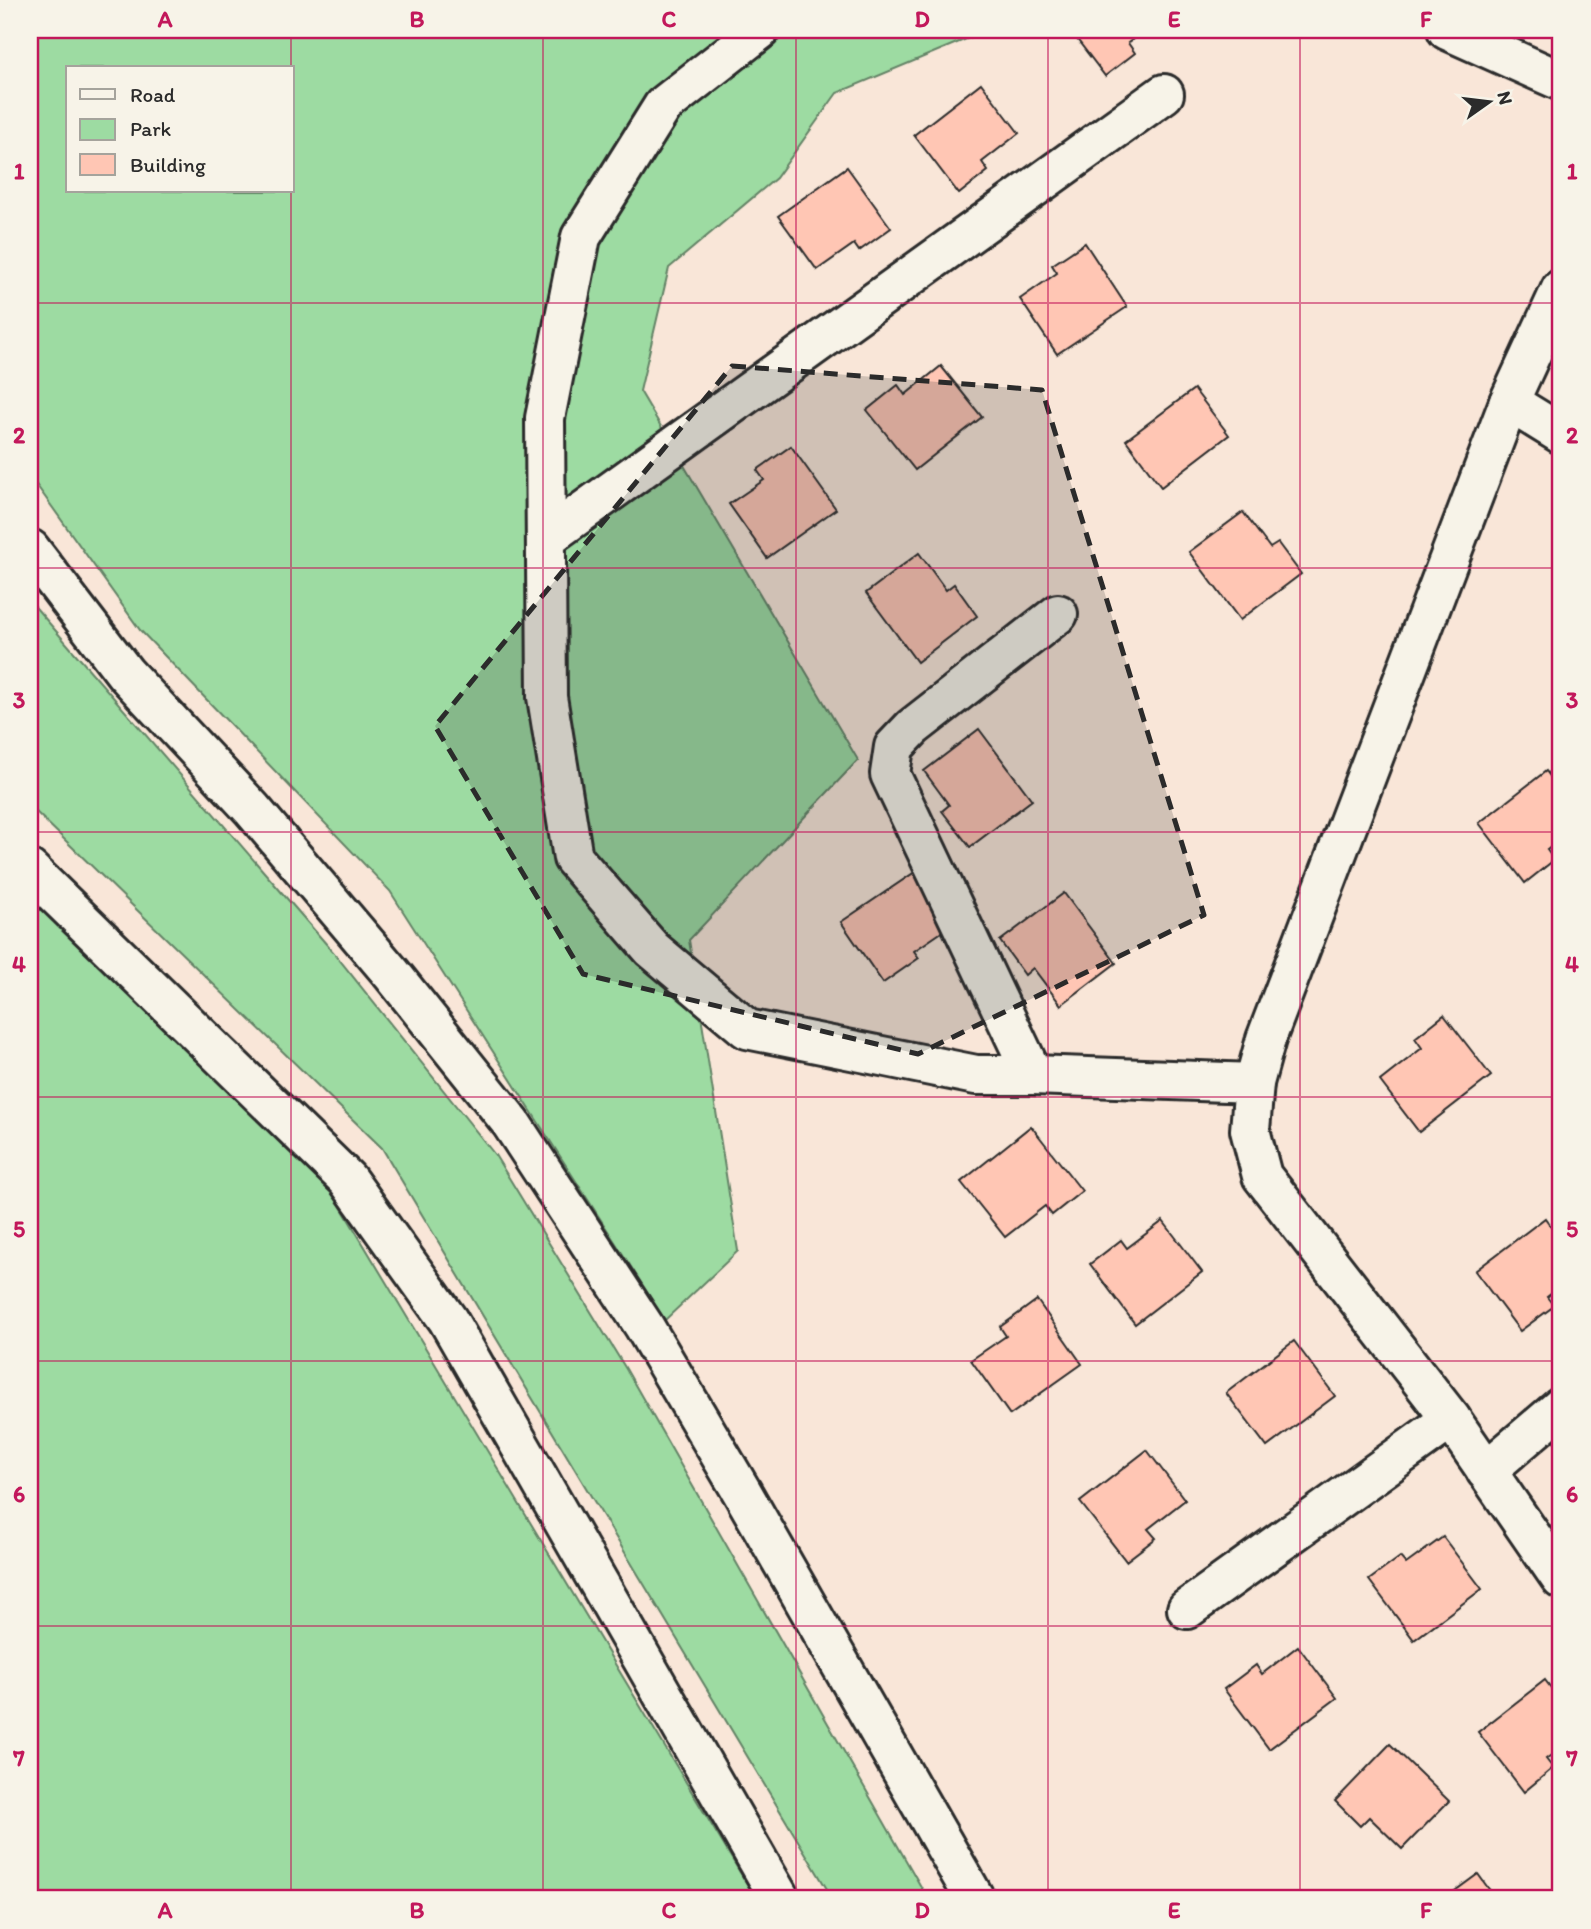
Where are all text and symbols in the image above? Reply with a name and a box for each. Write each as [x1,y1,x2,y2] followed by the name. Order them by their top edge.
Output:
[157,5,173,33] text: A
[410,5,425,33] text: B
[662,5,677,33] text: C
[914,5,930,33] text: D
[1168,5,1181,33] text: E
[1420,5,1433,33] text: F
[66,66,294,192] legend
[1454,66,1524,136] north arrow
[130,82,176,107] text: Road
[1492,89,1518,107] text: N
[130,116,172,141] text: Park
[130,152,206,177] text: Building
[14,157,25,185] text: 1
[1567,157,1578,185] text: 1
[13,421,26,449] text: 2
[1566,421,1579,449] text: 2
[13,686,26,714] text: 3
[1566,686,1579,714] text: 3
[12,950,26,978] text: 4
[1565,950,1579,978] text: 4
[13,1215,25,1243] text: 5
[1566,1215,1578,1243] text: 5
[13,1480,25,1508] text: 6
[1566,1480,1578,1508] text: 6
[12,1744,25,1772] text: 7
[1565,1744,1578,1772] text: 7
[157,1896,173,1924] text: A
[410,1896,425,1924] text: B
[662,1896,677,1924] text: C
[914,1896,930,1924] text: D
[1168,1896,1181,1924] text: E
[1420,1896,1433,1924] text: F

